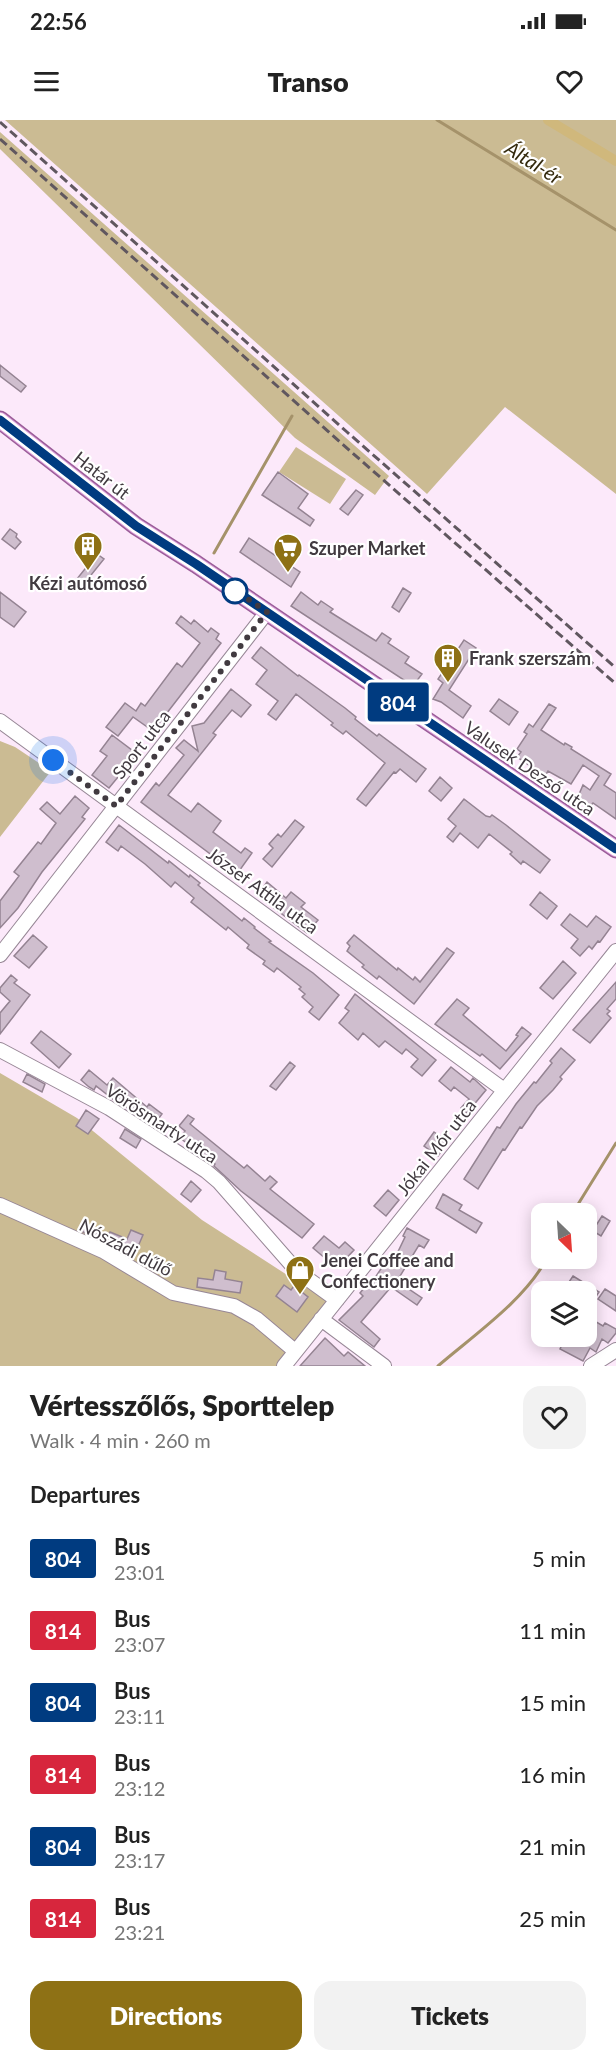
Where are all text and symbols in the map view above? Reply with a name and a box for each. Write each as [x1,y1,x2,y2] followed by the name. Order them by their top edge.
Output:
[30,8,87,35] text: 22:56
[30,65,63,98] icon: menu
[267,65,349,98] text: Transo
[553,65,586,98] icon: heart
[500,135,568,189] water label: Által-ér
[70,446,135,504] street label: Határ út
[72,530,104,572] building icon: Kézi autómosó
[272,532,304,574] supermarket icon: Szuper Market
[309,537,426,559] place label: Szuper Market
[29,572,147,594] place label: Kézi autómosó
[222,578,248,604] unlabelled marker
[432,642,464,684] building icon: Frank szerszám
[469,647,591,669] place label: Frank szerszám
[364,682,432,722] line badge: 804
[380,690,416,715] text: 804
[107,705,175,783] street label: Sport utca
[460,716,600,820] street label: Valusek Dezső utca
[38,745,68,775] your location
[203,842,323,938] street label: József Attila utca
[102,1079,222,1167] street label: Vörösmarty utca
[392,1095,480,1199] street label: Jókai Mór utca
[531,1203,597,1269] north arrow
[531,1203,597,1347] map controls
[76,1213,176,1281] street label: Nószádi dűlő
[321,1249,454,1292] place label: Jenei Coffee and Confectionery
[284,1254,316,1296] shop icon: Jenei Coffee and Confectionery
[531,1281,597,1347] button: layers
[523,1386,586,1449] button: heart
[30,1388,334,1422] text: Vértesszőlős, Sporttelep
[30,1428,211,1452] text: Walk · 4 min · 260 m
[30,1481,140,1508] text: Departures
[114,1533,150,1560] text: Bus
[532,1545,586,1572] text: 5 min
[45,1546,81,1571] text: 804
[114,1560,165,1584] text: 23:01
[114,1605,150,1632] text: Bus
[519,1617,586,1644] text: 11 min
[45,1618,81,1643] text: 814
[114,1632,165,1656] text: 23:07
[114,1677,150,1704] text: Bus
[519,1689,586,1716] text: 15 min
[45,1690,81,1715] text: 804
[114,1704,165,1728] text: 23:11
[114,1749,150,1776] text: Bus
[519,1761,586,1788] text: 16 min
[45,1762,81,1787] text: 814
[114,1776,165,1800] text: 23:12
[114,1821,150,1848] text: Bus
[519,1833,586,1860] text: 21 min
[45,1834,81,1859] text: 804
[114,1848,165,1872] text: 23:17
[114,1893,150,1920] text: Bus
[519,1905,586,1932] text: 25 min
[45,1906,81,1931] text: 814
[114,1920,165,1944] text: 23:21
[30,1981,302,2050] button: Directions
[314,1981,586,2050] button: Tickets

